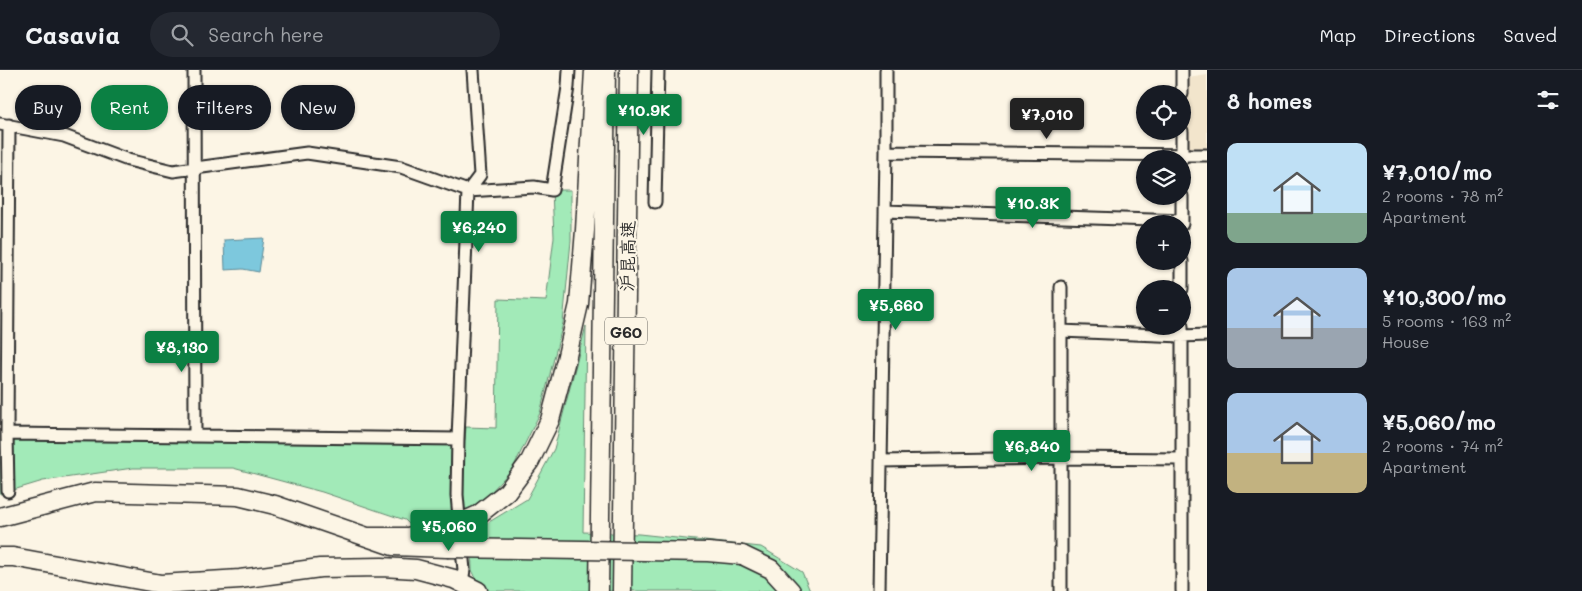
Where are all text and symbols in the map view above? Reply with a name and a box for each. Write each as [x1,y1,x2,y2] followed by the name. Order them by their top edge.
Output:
[150,12,500,57] search box
[25,19,120,50] text: Casavia
[168,21,196,49] icon: search
[208,22,324,47] text: Search here
[1319,23,1356,47] text: Map
[1384,23,1476,47] text: Directions
[1504,23,1557,47] text: Saved
[15,85,81,130] chip: Buy
[91,85,168,130] chip: Rent
[178,85,271,130] chip: Filters
[281,85,355,130] chip: New
[1136,85,1191,335] map controls
[1136,85,1191,140] button: locate
[1534,86,1562,114] icon: filters
[1227,87,1312,114] text: 8 homes
[603,93,685,136] pin: ¥10.9K
[1006,98,1088,140] pin: ¥7,010
[618,99,670,120] text: ¥10.9K
[1021,103,1073,124] text: ¥7,010
[1136,150,1191,205] button: layers
[1382,158,1492,185] text: ¥7,010/mo
[1267,163,1327,223] icon: home
[1382,185,1503,206] text: 2 rooms · 78 m²
[992,186,1074,229] pin: ¥10.3K
[1007,192,1059,213] text: ¥10.3K
[1382,206,1467,227] text: Apartment
[438,210,520,253] pin: ¥6,240
[1136,215,1191,270] button: +
[452,216,506,237] text: ¥6,240
[614,220,640,292] street label: 沪昆高速
[1136,280,1191,335] button: −
[1382,283,1506,310] text: ¥10,300/mo
[855,288,937,331] pin: ¥5,660
[1267,288,1327,348] icon: home
[869,294,923,315] text: ¥5,660
[1382,310,1511,331] text: 5 rooms · 163 m²
[605,318,647,344] road number: G60
[141,330,223,373] pin: ¥8,130
[1382,331,1429,352] text: House
[156,336,208,357] text: ¥8,130
[1382,408,1496,435] text: ¥5,060/mo
[1267,413,1327,473] icon: home
[991,430,1073,472] pin: ¥6,840
[1004,435,1060,456] text: ¥6,840
[1382,435,1503,456] text: 2 rooms · 74 m²
[1382,456,1467,477] text: Apartment
[408,510,490,552] pin: ¥5,060
[422,515,477,536] text: ¥5,060

